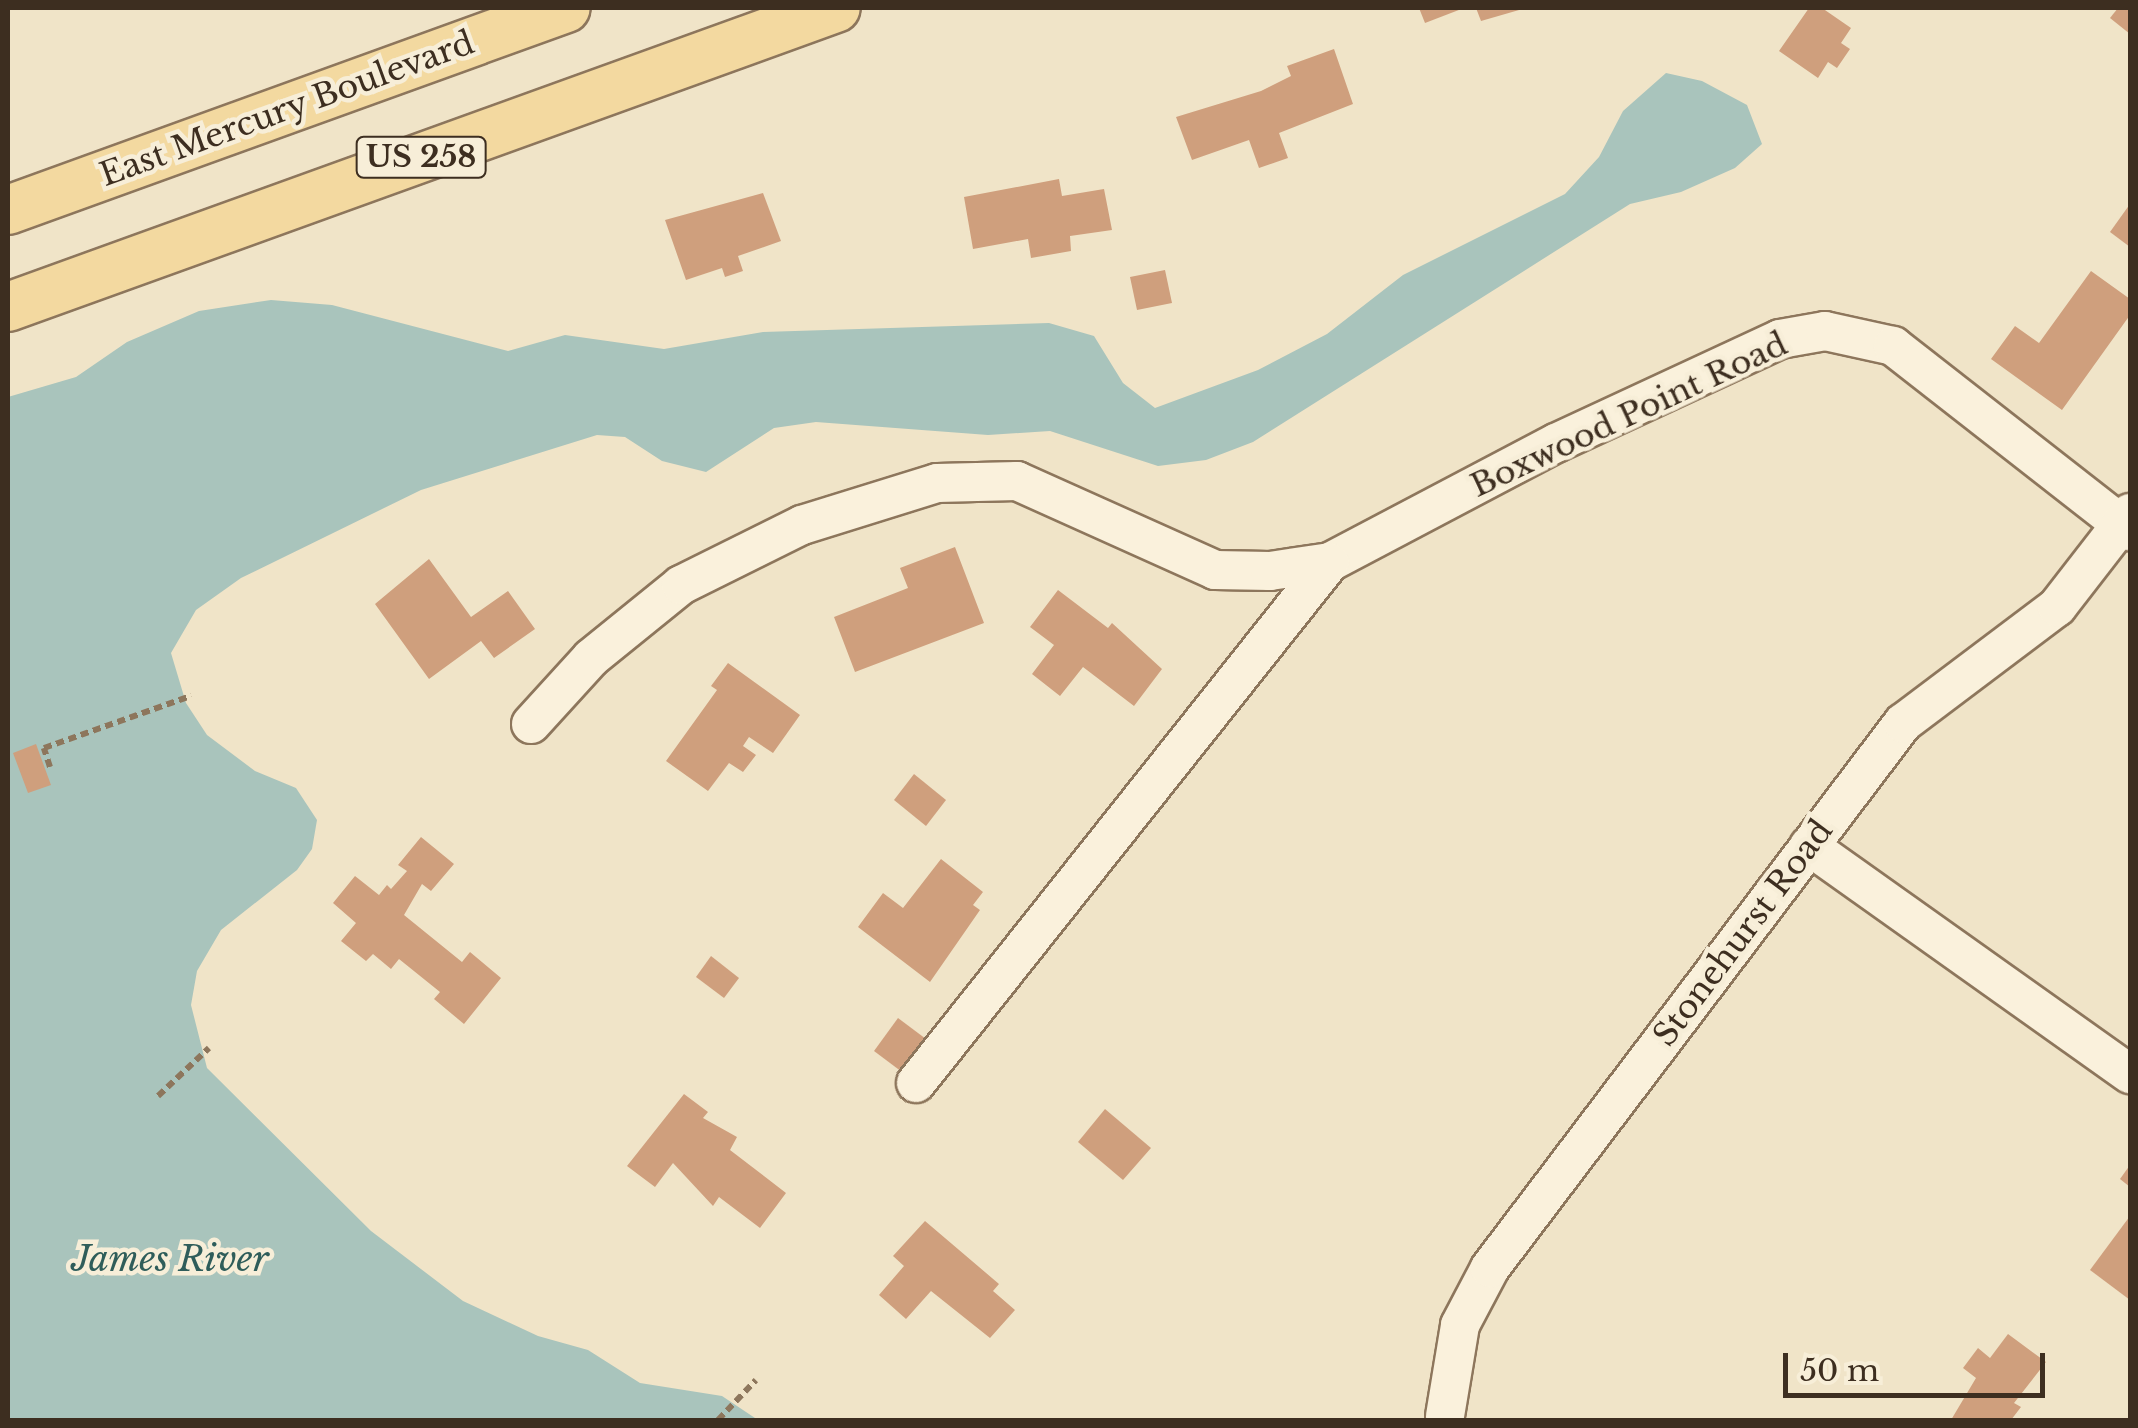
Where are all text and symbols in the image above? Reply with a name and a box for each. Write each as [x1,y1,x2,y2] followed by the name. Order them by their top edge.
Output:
[94,23,480,195] street label: East Mercury Boulevard
[354,132,488,182] road number: US 258
[1465,325,1793,505] street label: Boxwood Point Road
[1645,812,1841,1054] street label: Stonehurst Road
[71,1238,269,1280] water label: James River
[1788,1333,2050,1395] scale bar
[1800,1352,1879,1389] text: 50 m

